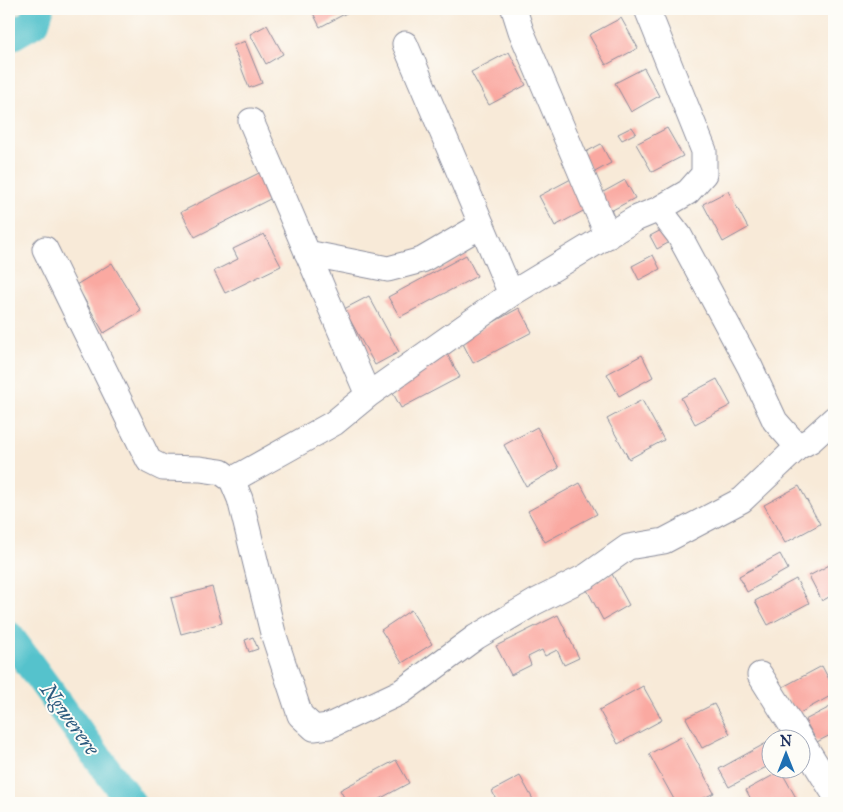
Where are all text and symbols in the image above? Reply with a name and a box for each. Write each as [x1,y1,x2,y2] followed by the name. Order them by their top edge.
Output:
[34,677,106,761] water label: Ngwerere
[760,730,810,780] north arrow
[780,733,792,750] text: N

